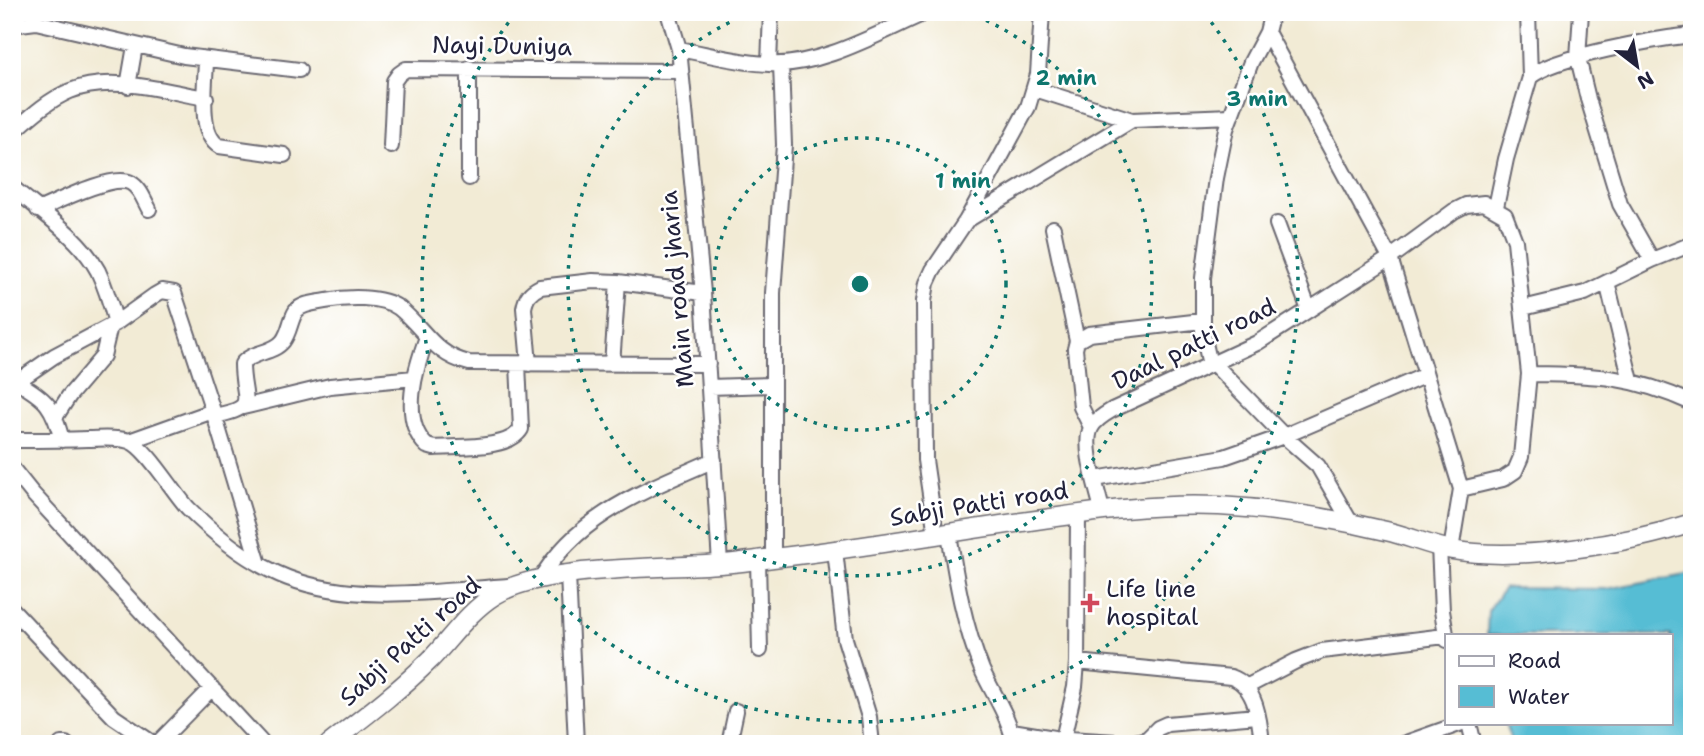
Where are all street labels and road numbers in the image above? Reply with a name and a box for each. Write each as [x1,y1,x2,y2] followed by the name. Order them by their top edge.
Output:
[432,29,572,63] street label: Nayi Duniya
[652,189,702,389] street label: Main road jharia
[1107,291,1281,397] street label: Daal patti road
[888,474,1070,534] street label: Sabji Patti road
[332,569,488,713] street label: Sabji Patti road

